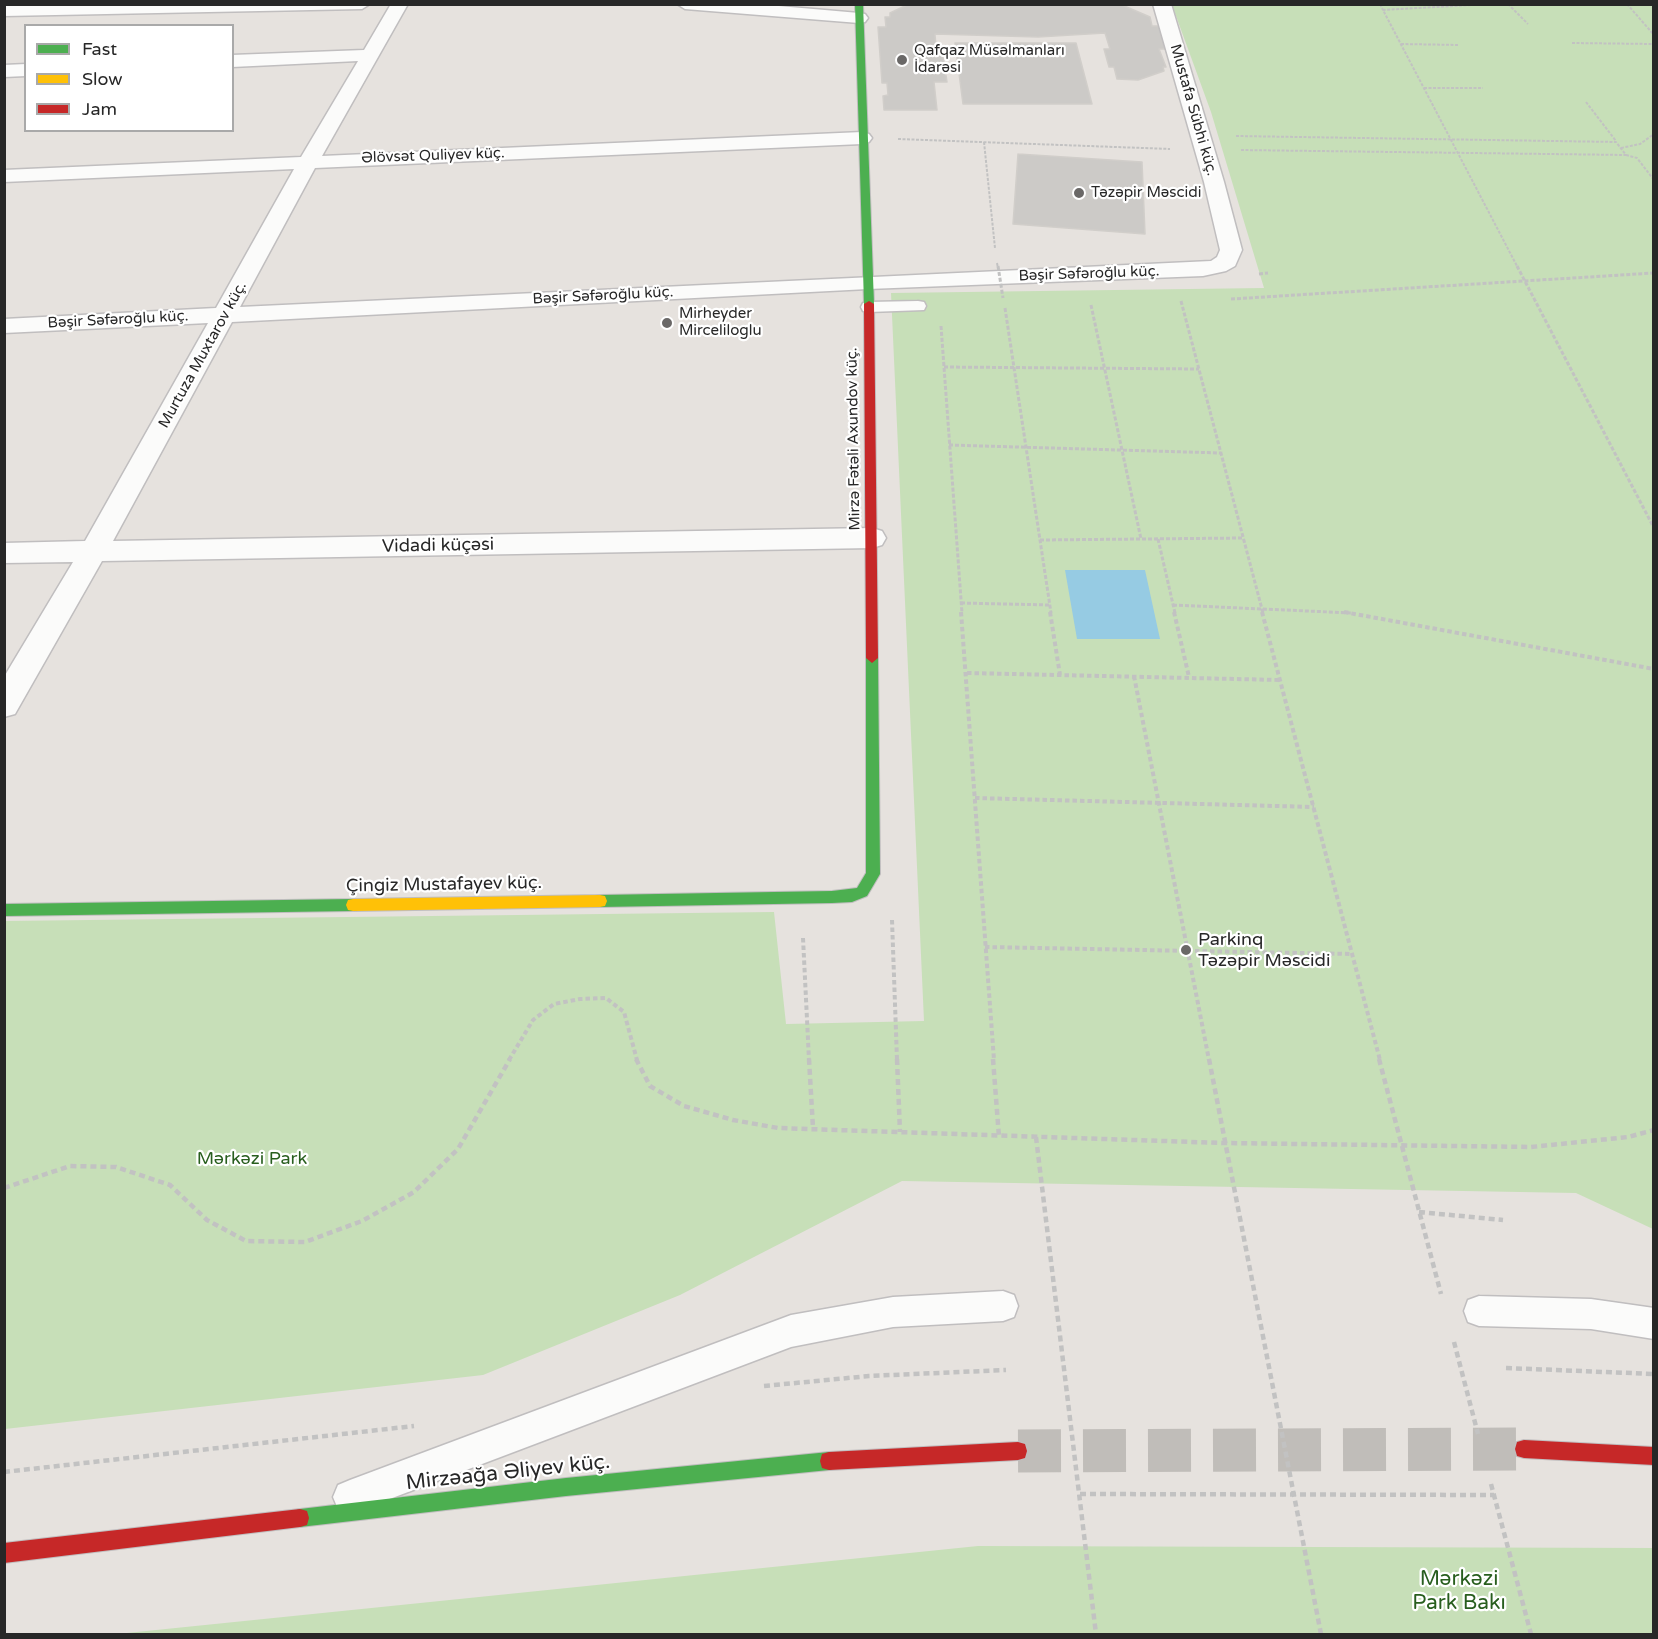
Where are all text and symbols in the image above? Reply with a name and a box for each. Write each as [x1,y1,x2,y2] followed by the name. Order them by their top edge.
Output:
[24,24,234,132] legend
[82,38,117,60] text: Fast
[914,42,1065,77] place label: Qafqaz Müsəlmanları İdarəsi
[1166,42,1220,178] street label: Mustafa Sübhi küç.
[895,53,909,67] marker: Qafqaz Müsəlmanları İdarəsi
[82,68,123,90] text: Slow
[82,98,117,120] text: Jam
[361,144,505,168] street label: Əlövsət Quliyev küç.
[1091,184,1201,202] place label: Təzəpir Məscidi
[1072,186,1086,200] marker: Təzəpir Məscidi
[1018,263,1160,285] street label: Bəşir Səfəroğlu küç.
[155,279,251,431] street label: Murtuza Muxtarov küç.
[532,283,674,309] street label: Bəşir Səfəroğlu küç.
[679,305,762,340] place label: Mirheyder Mirceliloglu
[47,307,189,333] street label: Bəşir Səfəroğlu küç.
[660,316,674,330] marker: Mirheyder Mirceliloglu
[843,347,865,531] street label: Mirzə Fətəli Axundov küç.
[382,534,494,558] street label: Vidadi küçəsi
[346,872,542,898] street label: Çingiz Mustafayev küç.
[1198,929,1330,972] place label: Parkinq Təzəpir Məscidi
[1179,943,1193,957] marker: Parkinq Təzəpir Məscidi
[197,1148,307,1170] park label: Mərkəzi Park
[405,1450,611,1496] street label: Mirzəağa Əliyev küç.
[1412,1566,1506,1616] park label: Mərkəzi Park Bakı

